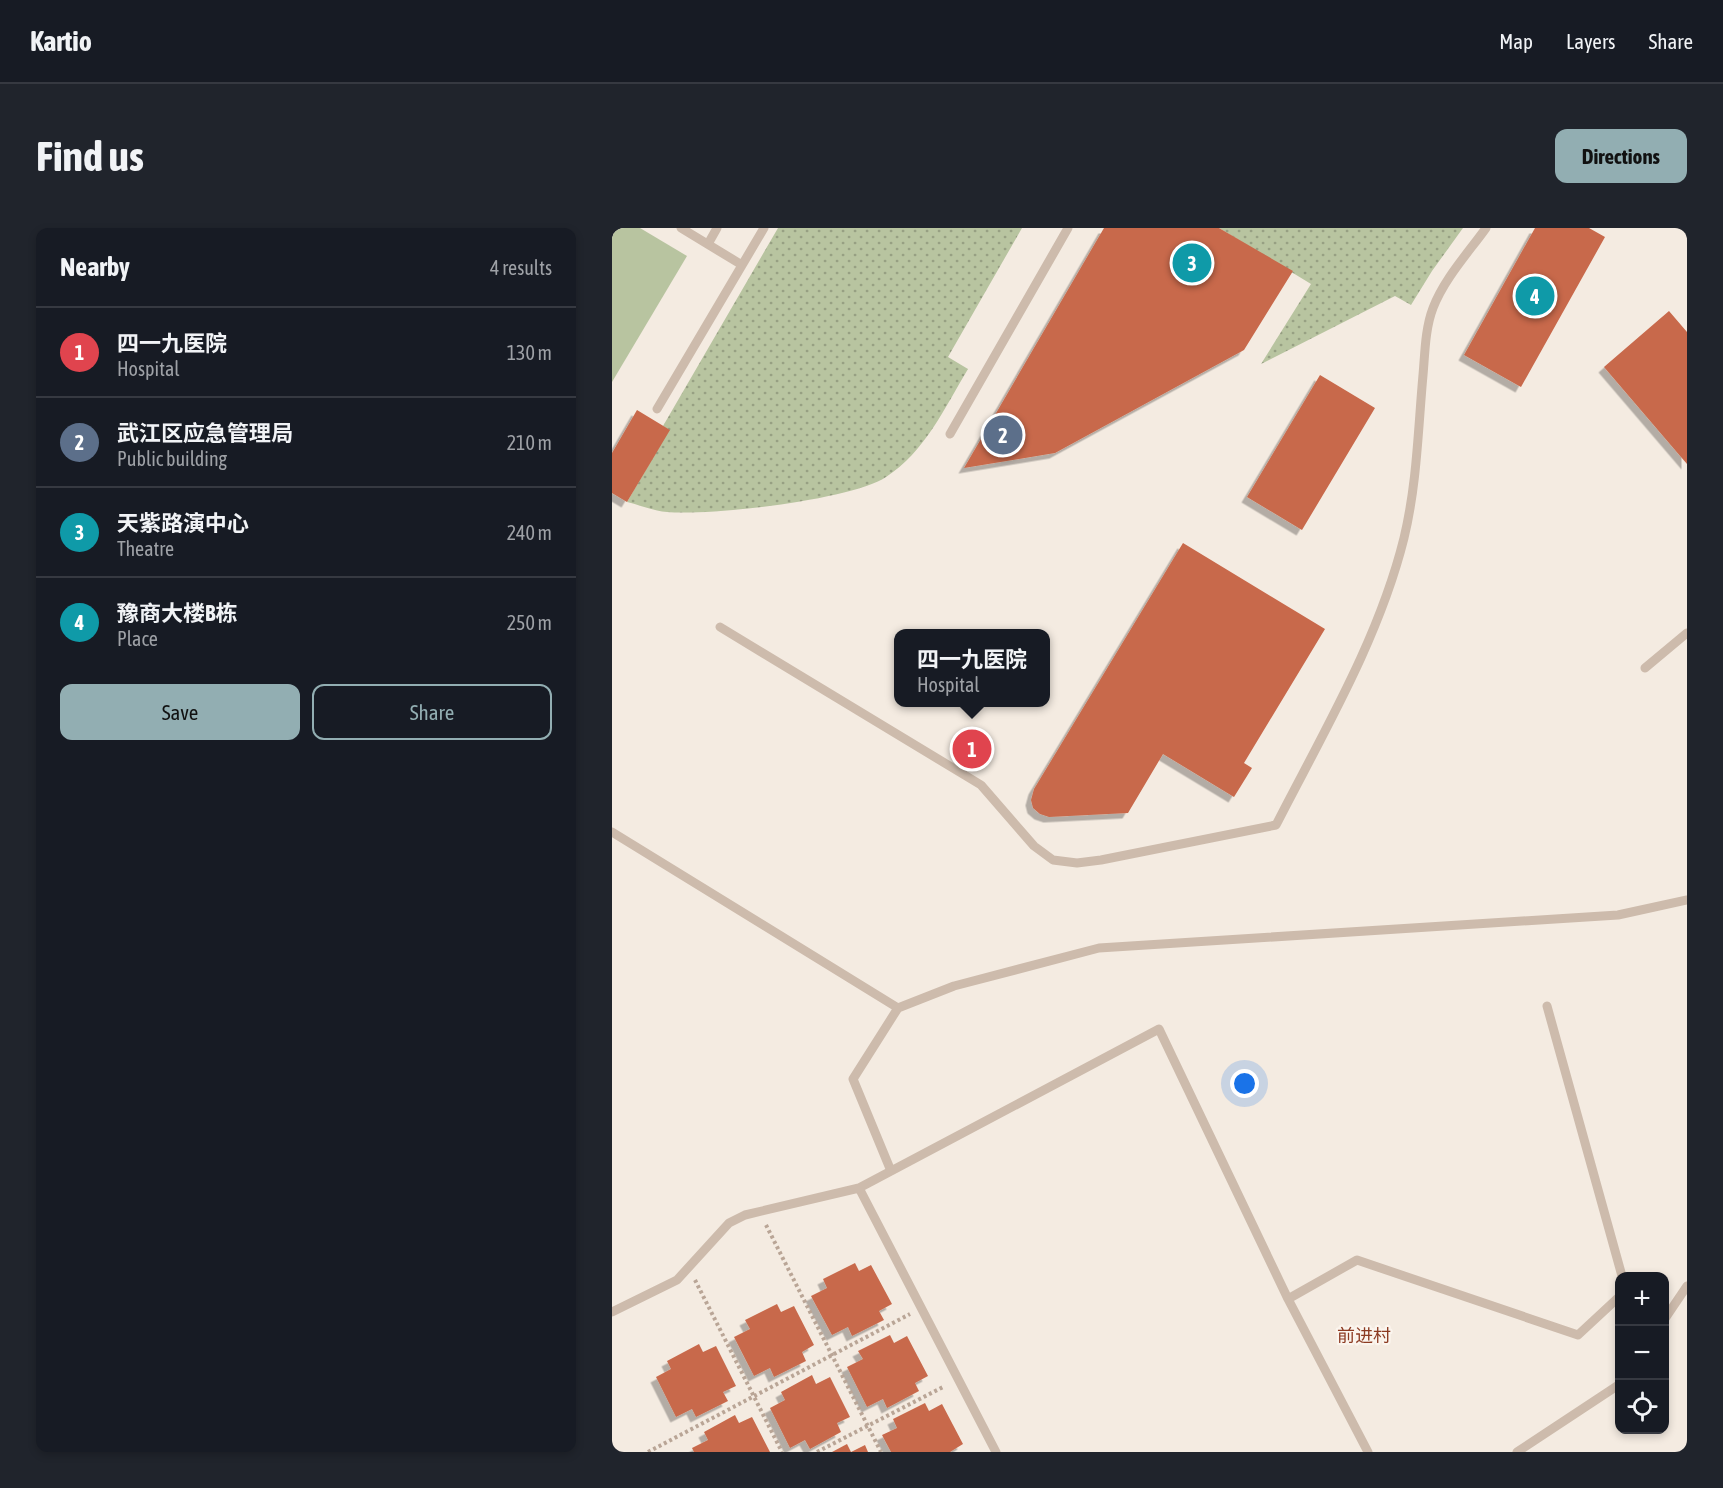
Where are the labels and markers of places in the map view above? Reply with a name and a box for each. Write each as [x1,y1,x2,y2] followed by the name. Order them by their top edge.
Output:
[1172,240,1212,285] pin: 3
[1516,274,1554,318] pin: 4
[984,412,1022,458] pin: 2
[952,726,992,772] pin: 1

